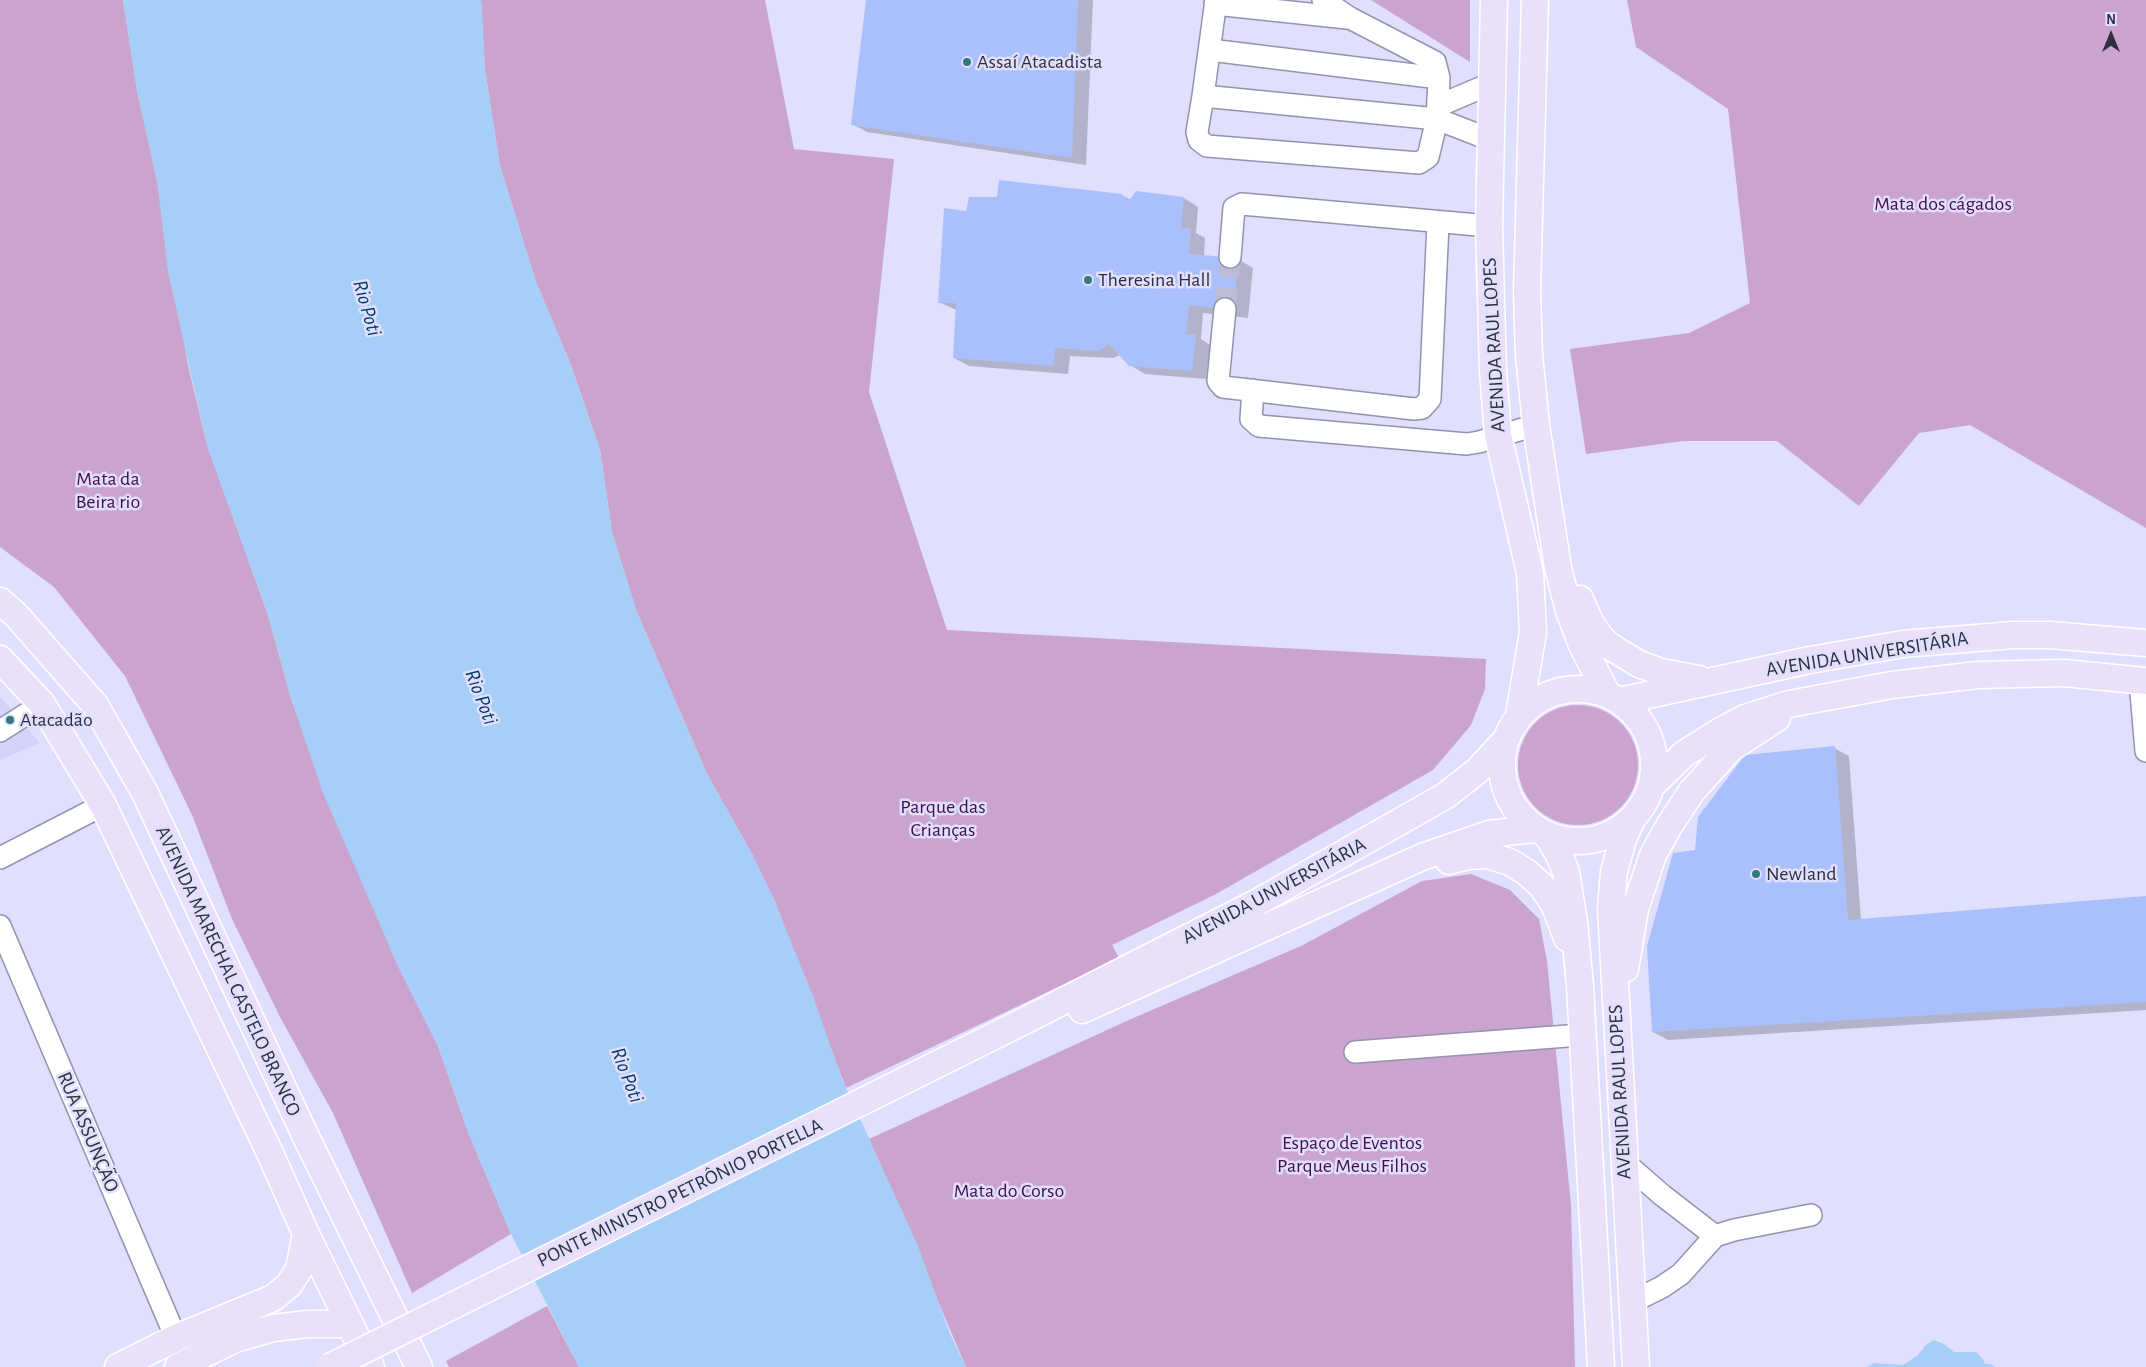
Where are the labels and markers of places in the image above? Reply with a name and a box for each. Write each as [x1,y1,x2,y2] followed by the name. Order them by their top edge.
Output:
[977,50,1102,74] place label: Assaí Atacadista
[961,56,973,68] marker: Assaí Atacadista
[1098,268,1210,292] place label: Theresina Hall
[1082,274,1094,286] marker: Theresina Hall
[20,708,93,732] place label: Atacadão
[4,714,16,726] marker: Atacadão
[1766,862,1837,886] place label: Newland
[1750,868,1762,880] marker: Newland

